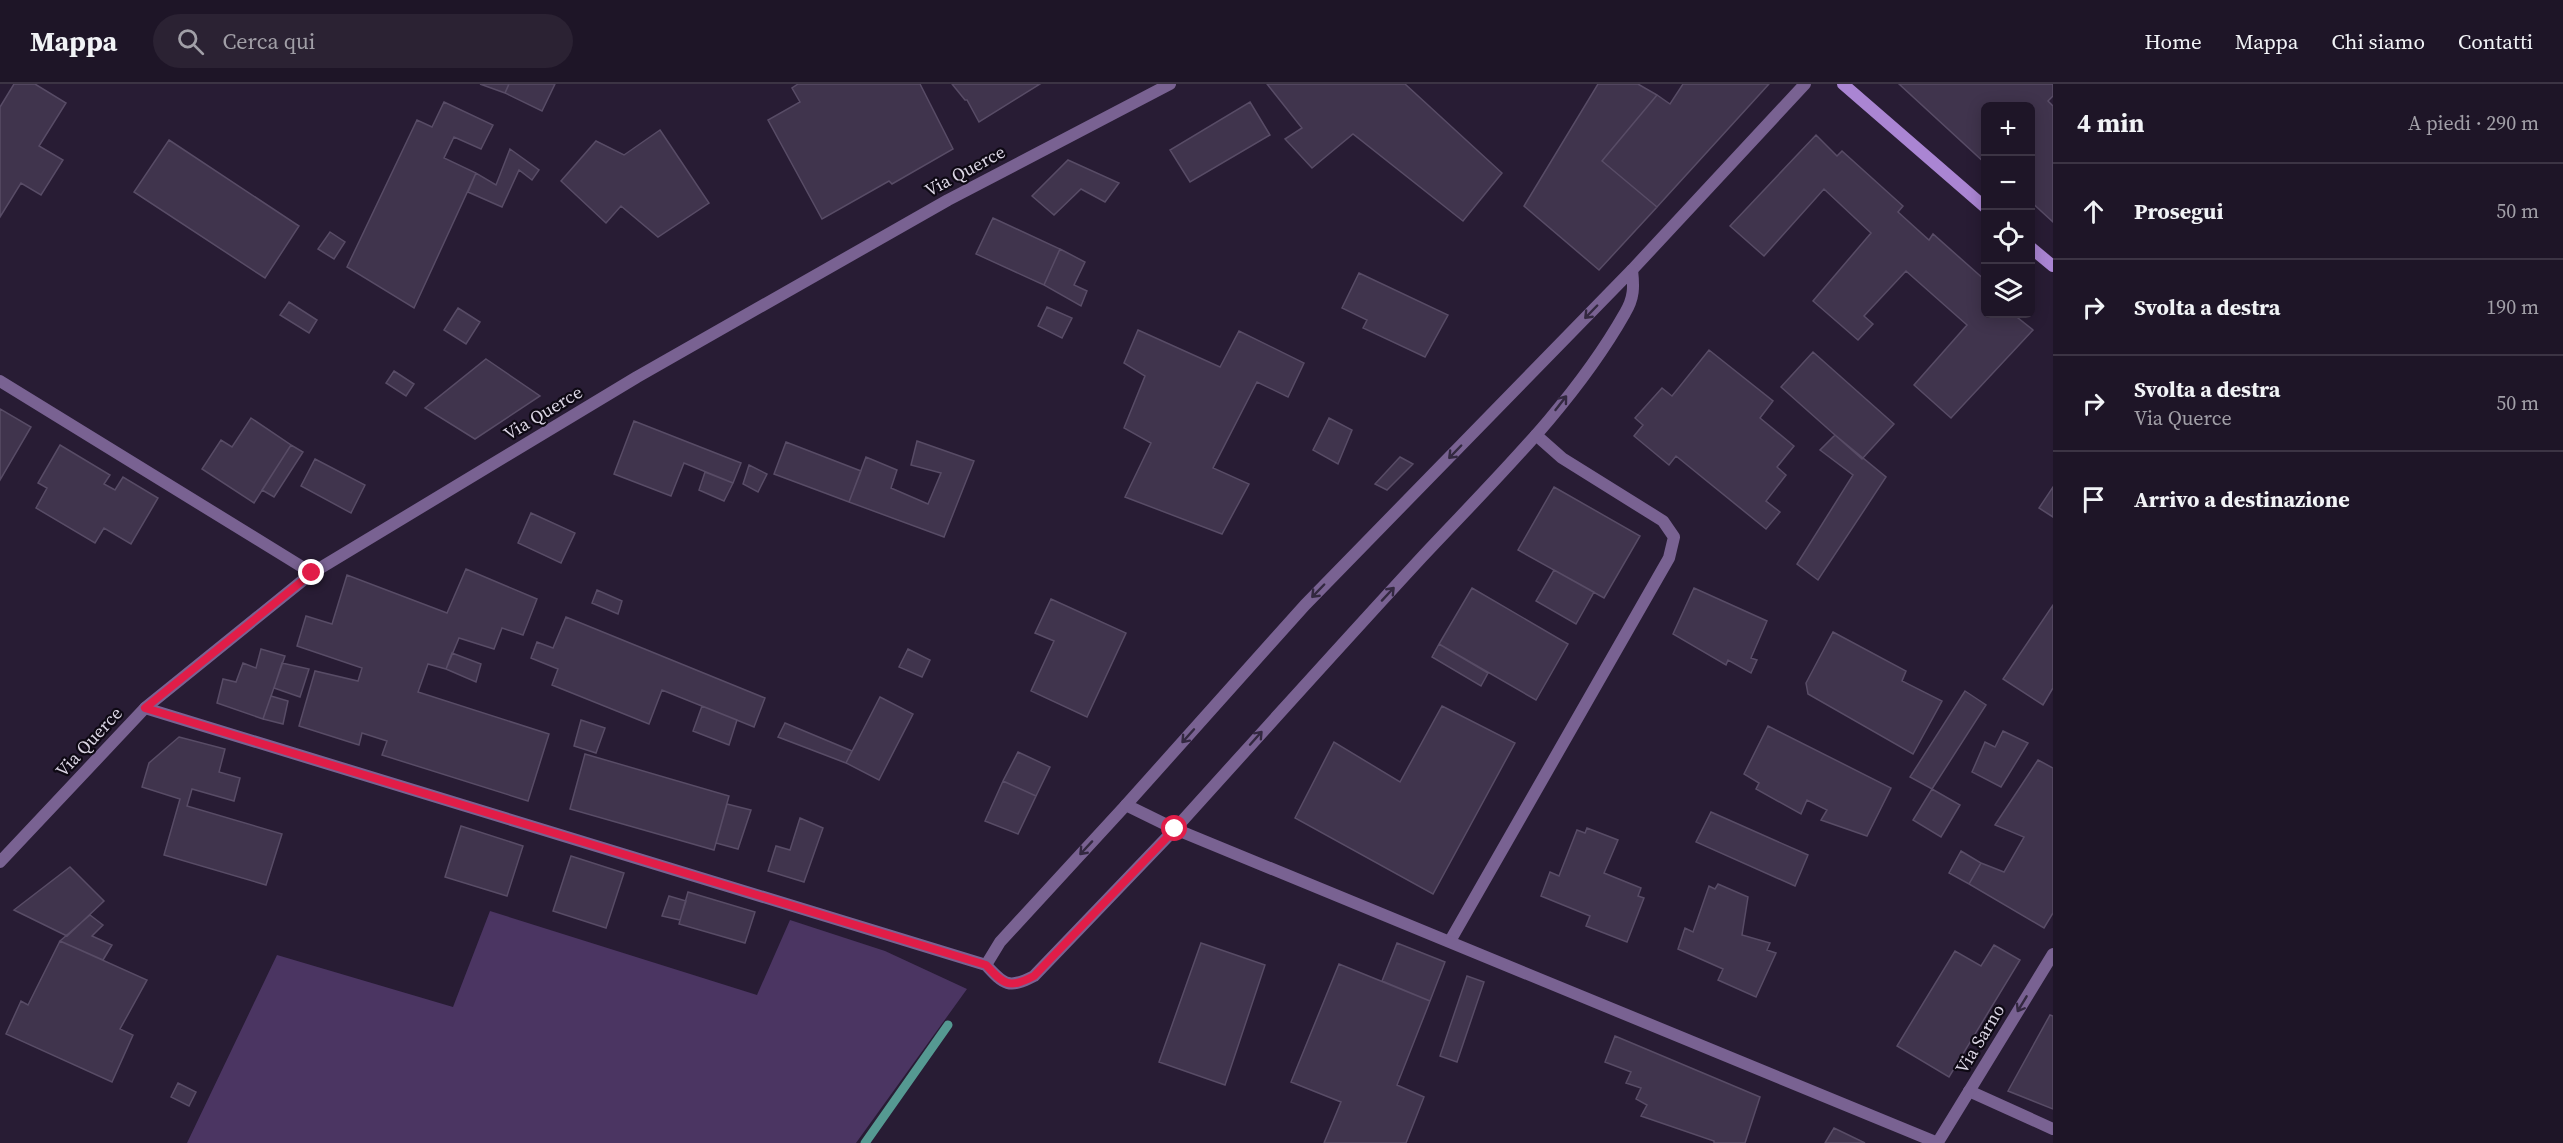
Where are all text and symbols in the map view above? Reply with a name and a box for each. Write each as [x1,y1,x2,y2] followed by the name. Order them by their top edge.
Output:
[153,14,573,68] search box
[30,22,117,60] text: Mappa
[174,25,207,58] icon: search
[222,26,315,56] text: Cerca qui
[2144,27,2202,56] text: Home
[2235,27,2299,56] text: Mappa
[2332,27,2425,56] text: Chi siamo
[2458,27,2533,56] text: Contatti
[1981,102,2035,318] map controls
[1981,102,2035,156] button: +
[2077,105,2144,141] text: 4 min
[2408,109,2539,137] text: A piedi · 290 m
[920,139,1009,202] street label: Via Querce
[1981,156,2035,210] button: −
[2077,195,2110,228] icon: ahead
[2134,196,2223,226] text: Prosegui
[2496,197,2539,225] text: 50 m
[1981,210,2035,264] button: locate
[1981,264,2035,318] button: layers
[2077,291,2110,324] icon: right
[2134,292,2280,322] text: Svolta a destra
[2486,293,2539,321] text: 190 m
[1584,305,1598,320] one-way arrow
[2134,374,2280,404] text: Svolta a destra
[499,379,587,446] street label: Via Querce
[2077,387,2110,420] icon: right
[2496,389,2539,417] text: 50 m
[1555,396,1567,412] one-way arrow
[2134,404,2232,432] text: Via Querce
[1447,444,1462,459] one-way arrow
[2077,483,2110,516] icon: arrive
[2134,484,2350,514] text: Arrivo a destinazione
[298,559,324,585] route end
[1312,583,1326,598] one-way arrow
[1381,587,1395,602] one-way arrow
[50,701,128,782] street label: Via Querce
[1181,728,1195,743] one-way arrow
[1249,731,1263,746] one-way arrow
[1161,815,1187,841] route start
[1079,841,1093,856] one-way arrow
[2016,995,2028,1012] one-way arrow
[1949,999,2010,1078] street label: Via Sarno

